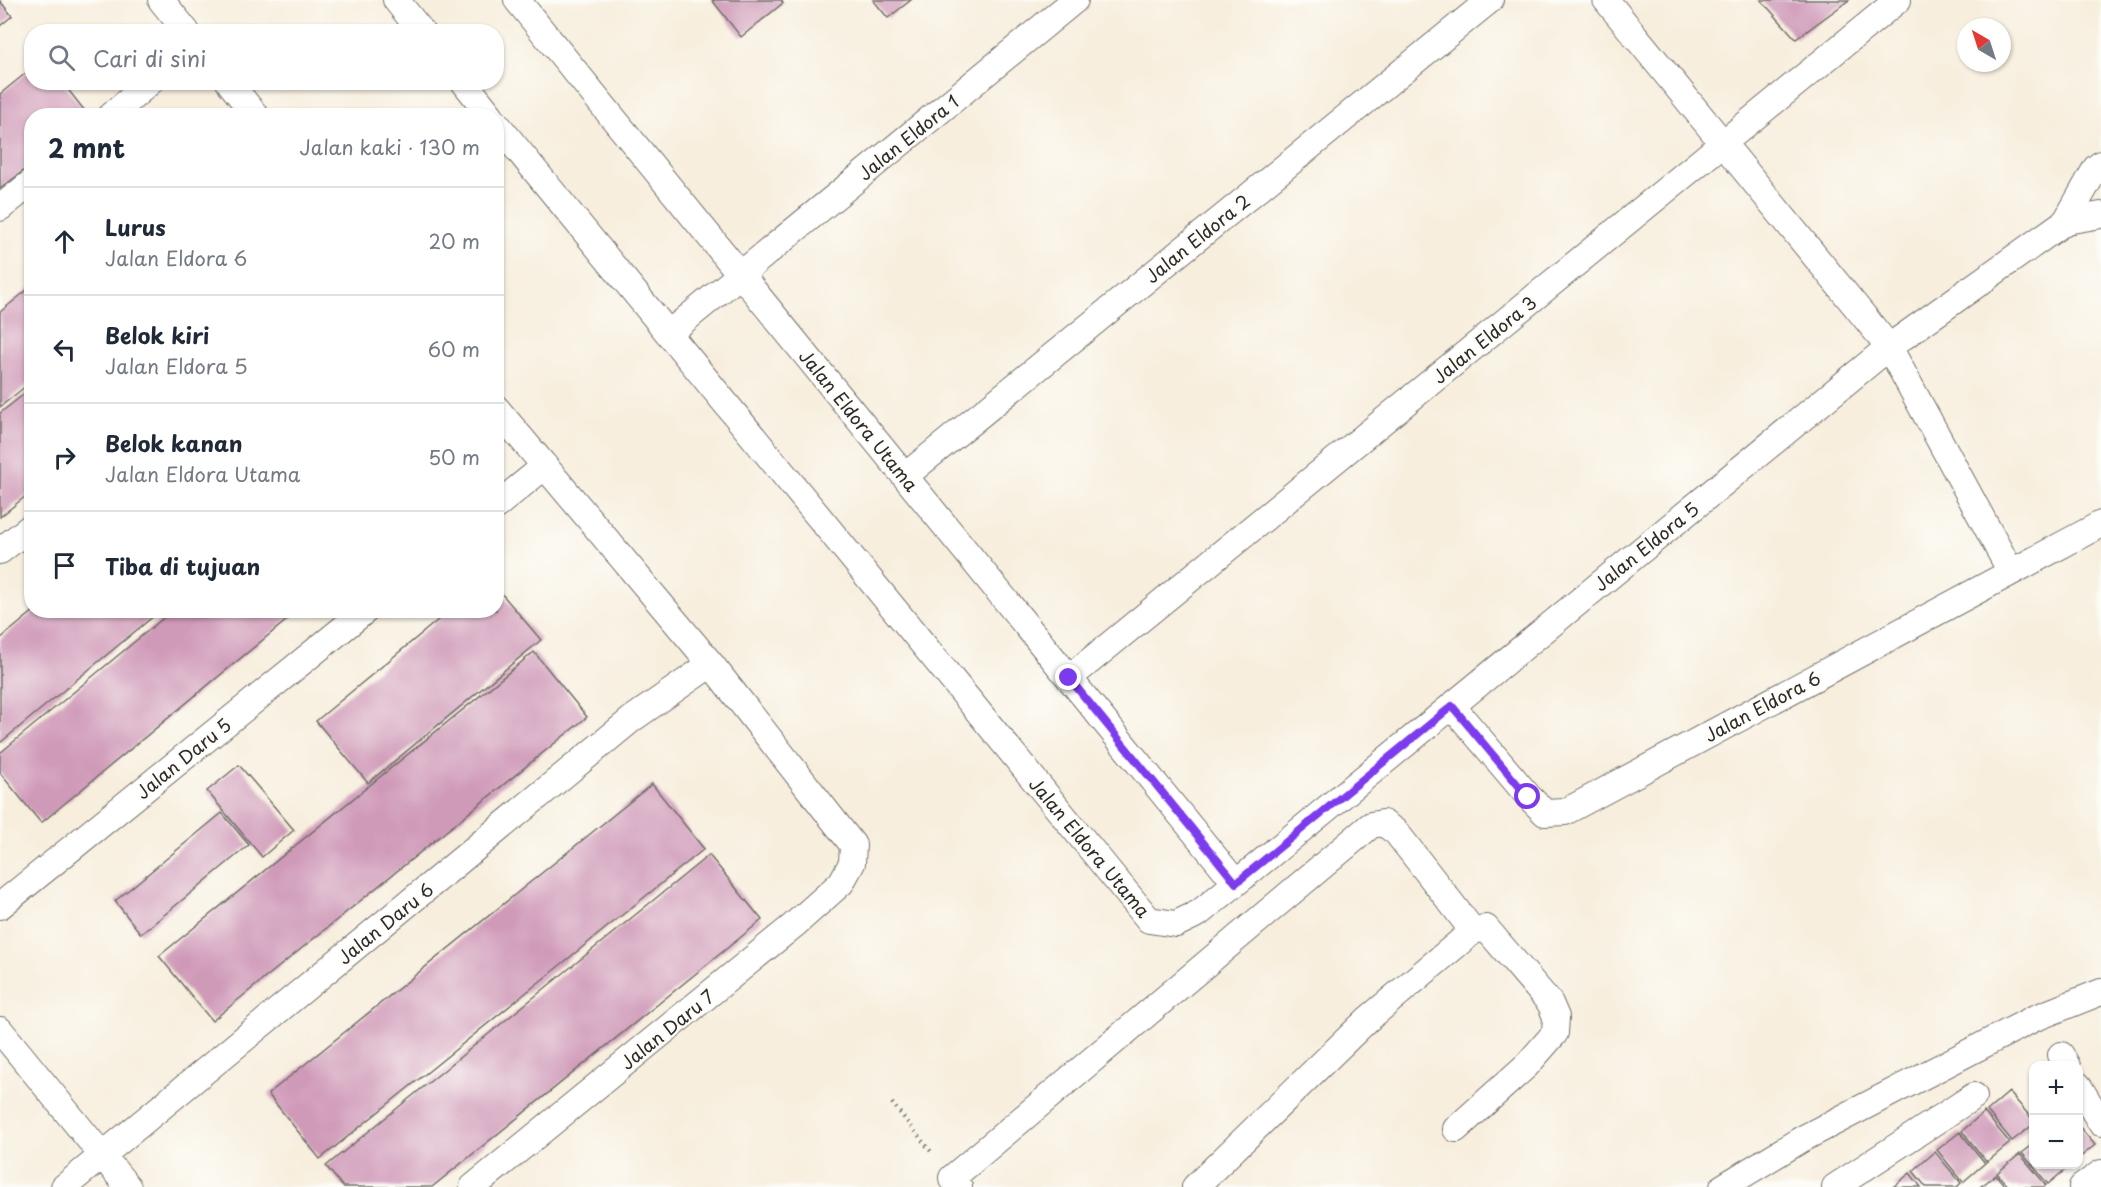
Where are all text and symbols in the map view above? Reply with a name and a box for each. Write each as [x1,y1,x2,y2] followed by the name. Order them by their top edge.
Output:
[1957,18,2011,72] north arrow
[24,24,504,90] search box
[45,41,78,74] icon: search
[93,41,206,74] text: Cari di sini
[852,88,964,186] street label: Jalan Eldora 1
[48,128,125,167] text: 2 mnt
[300,132,480,162] text: Jalan kaki · 130 m
[1139,187,1255,289] street label: Jalan Eldora 2
[105,210,166,243] text: Lurus
[48,225,81,258] icon: ahead
[428,226,480,256] text: 20 m
[105,243,247,273] text: Jalan Eldora 6
[1426,289,1542,389] street label: Jalan Eldora 3
[105,318,209,351] text: Belok kiri
[48,333,81,366] icon: left
[428,334,480,364] text: 60 m
[793,343,925,497] street label: Jalan Eldora Utama
[105,351,248,381] text: Jalan Eldora 5
[105,426,242,459] text: Belok kanan
[48,441,81,474] icon: right
[428,442,480,472] text: 50 m
[105,459,300,489] text: Jalan Eldora Utama
[1588,495,1704,597] street label: Jalan Eldora 5
[48,549,81,582] icon: arrive
[105,549,260,582] text: Tiba di tujuan
[1055,664,1081,690] route end
[1699,664,1825,748] street label: Jalan Eldora 6
[130,711,236,805] street label: Jalan Daru 5
[1023,771,1157,924] street label: Jalan Eldora Utama
[1514,783,1540,809] route start
[331,876,439,970] street label: Jalan Daru 6
[614,983,720,1075] street label: Jalan Daru 7
[2029,1061,2083,1169] map controls
[2029,1061,2083,1115] button: +
[2029,1115,2083,1169] button: −

